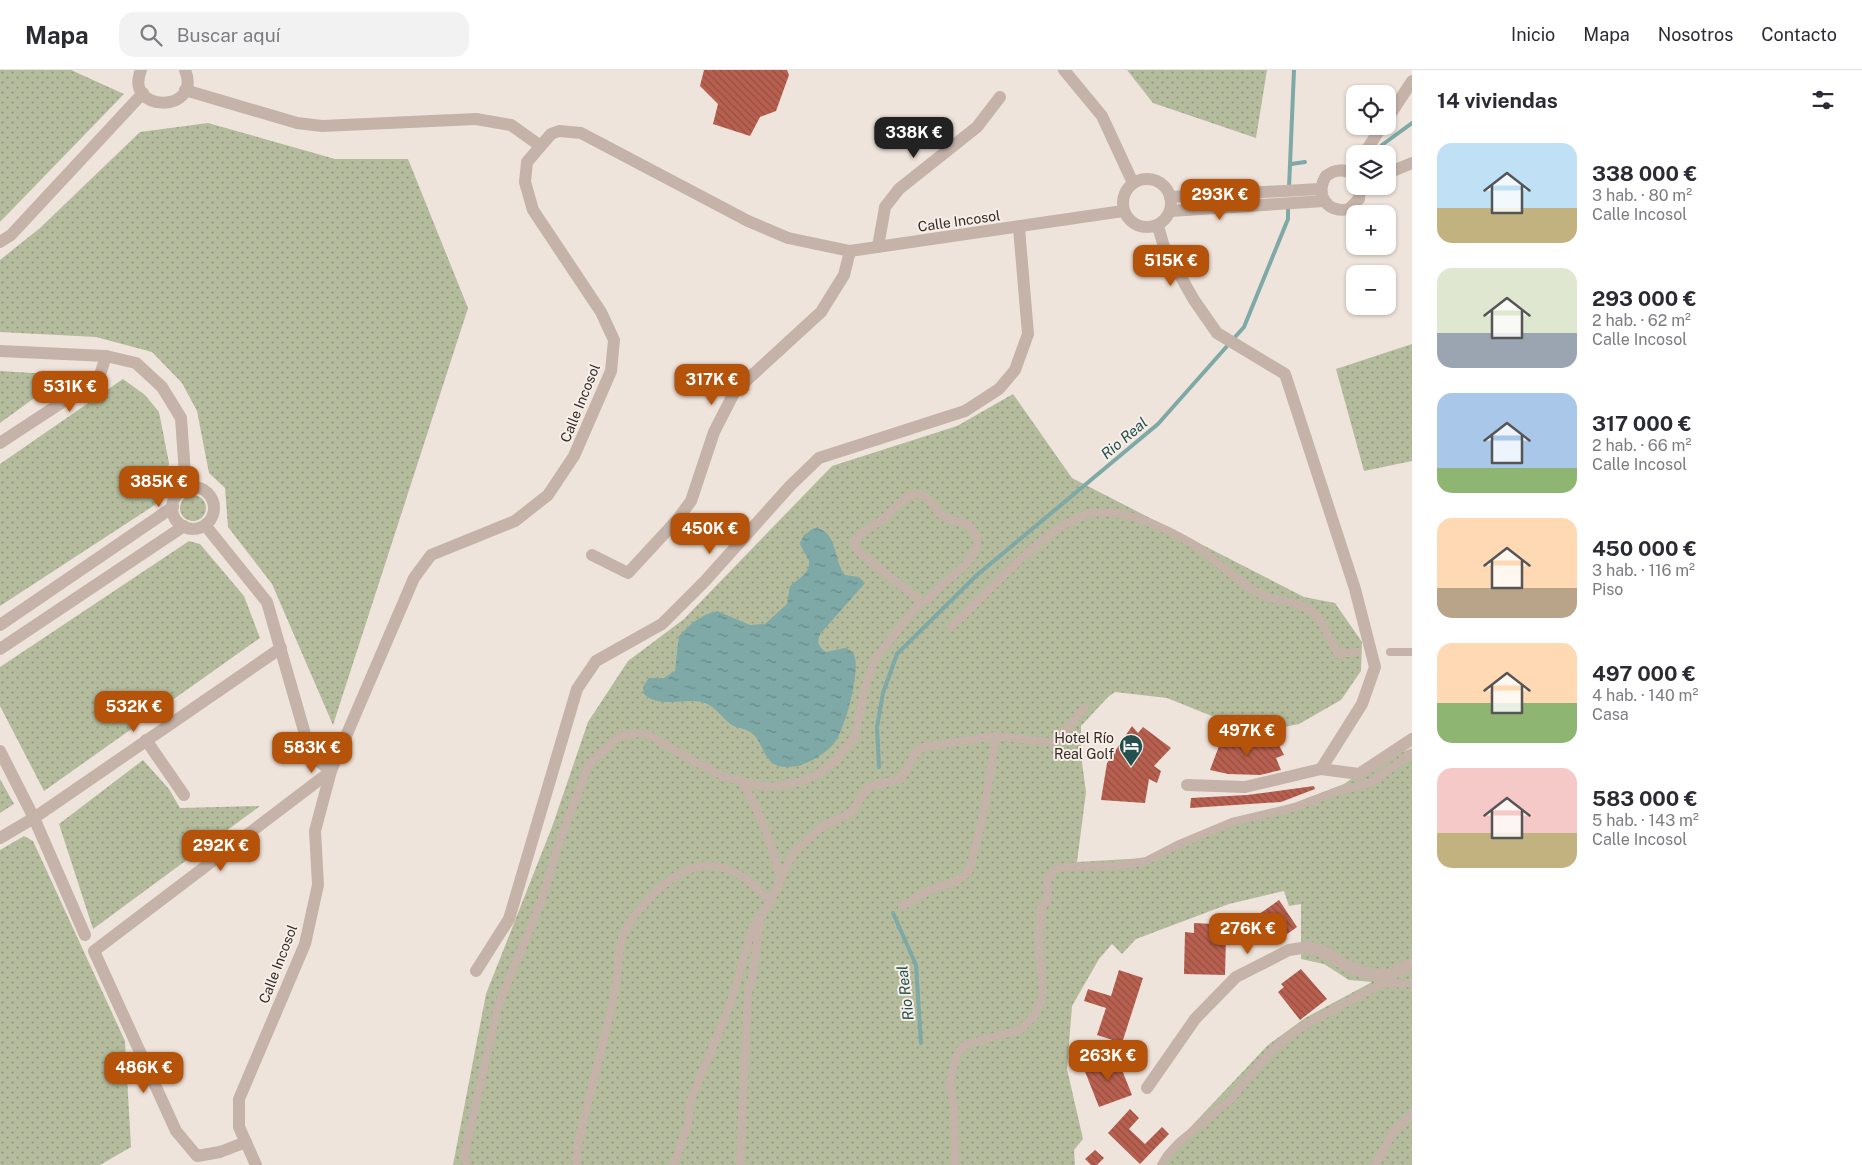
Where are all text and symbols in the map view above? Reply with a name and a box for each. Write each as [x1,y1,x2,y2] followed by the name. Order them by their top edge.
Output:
[119,12,469,57] search box
[25,21,89,49] text: Mapa
[137,21,165,49] icon: search
[177,24,280,46] text: Buscar aquí
[1511,24,1555,45] text: Inicio
[1583,24,1630,45] text: Mapa
[1658,24,1733,45] text: Nosotros
[1761,24,1837,45] text: Contacto
[1346,85,1396,315] map controls
[1346,85,1396,135] button: locate
[1809,86,1837,114] icon: filters
[1437,88,1558,113] text: 14 viviendas
[873,116,955,159] pin: 338K €
[885,123,943,142] text: 338K €
[1346,145,1396,195] button: layers
[1592,161,1698,186] text: 338 000 €
[1477,163,1537,223] icon: home
[1179,178,1261,221] pin: 293K €
[1192,185,1248,204] text: 293K €
[1592,186,1692,205] text: 3 hab. · 80 m²
[1346,205,1396,255] button: +
[1592,205,1687,224] text: Calle Incosol
[917,207,1001,235] street label: Calle Incosol
[1130,244,1212,287] pin: 515K €
[1144,251,1198,270] text: 515K €
[1346,265,1396,315] button: −
[1592,286,1697,311] text: 293 000 €
[1477,288,1537,348] icon: home
[1592,311,1691,330] text: 2 hab. · 62 m²
[1592,330,1687,349] text: Calle Incosol
[557,361,603,445] street label: Calle Incosol
[671,364,753,406] pin: 317K €
[29,370,111,413] pin: 531K €
[685,370,739,389] text: 317K €
[43,377,97,396] text: 531K €
[1592,411,1692,436] text: 317 000 €
[1477,413,1537,473] icon: home
[1097,414,1151,462] water label: Rio Real
[1592,436,1691,455] text: 2 hab. · 66 m²
[1592,455,1687,474] text: Calle Incosol
[118,466,200,508] pin: 385K €
[130,472,188,491] text: 385K €
[669,512,751,555] pin: 450K €
[682,519,738,538] text: 450K €
[1592,536,1697,561] text: 450 000 €
[1477,538,1537,598] icon: home
[1592,561,1695,580] text: 3 hab. · 116 m²
[1592,580,1623,599] text: Piso
[1592,661,1696,686] text: 497 000 €
[1477,663,1537,723] icon: home
[1592,686,1698,705] text: 4 hab. · 140 m²
[93,690,175,733] pin: 532K €
[105,697,163,716] text: 532K €
[1592,705,1629,724] text: Casa
[1206,714,1288,757] pin: 497K €
[1219,721,1275,740] text: 497K €
[1054,730,1114,762] place label: Hotel Río Real Golf
[271,732,353,774] pin: 583K €
[1118,733,1144,767] hotel icon: Hotel Río Real Golf
[283,738,341,757] text: 583K €
[1592,786,1698,811] text: 583 000 €
[1477,788,1537,848] icon: home
[1592,811,1699,830] text: 5 hab. · 143 m²
[180,830,262,872] pin: 292K €
[1592,830,1687,849] text: Calle Incosol
[193,836,249,855] text: 292K €
[1207,912,1289,955] pin: 276K €
[1220,919,1276,938] text: 276K €
[256,922,300,1006] street label: Calle Incosol
[893,965,917,1021] water label: Rio Real
[1067,1040,1149,1082] pin: 263K €
[1080,1046,1136,1065] text: 263K €
[103,1052,185,1094] pin: 486K €
[115,1058,173,1077] text: 486K €

